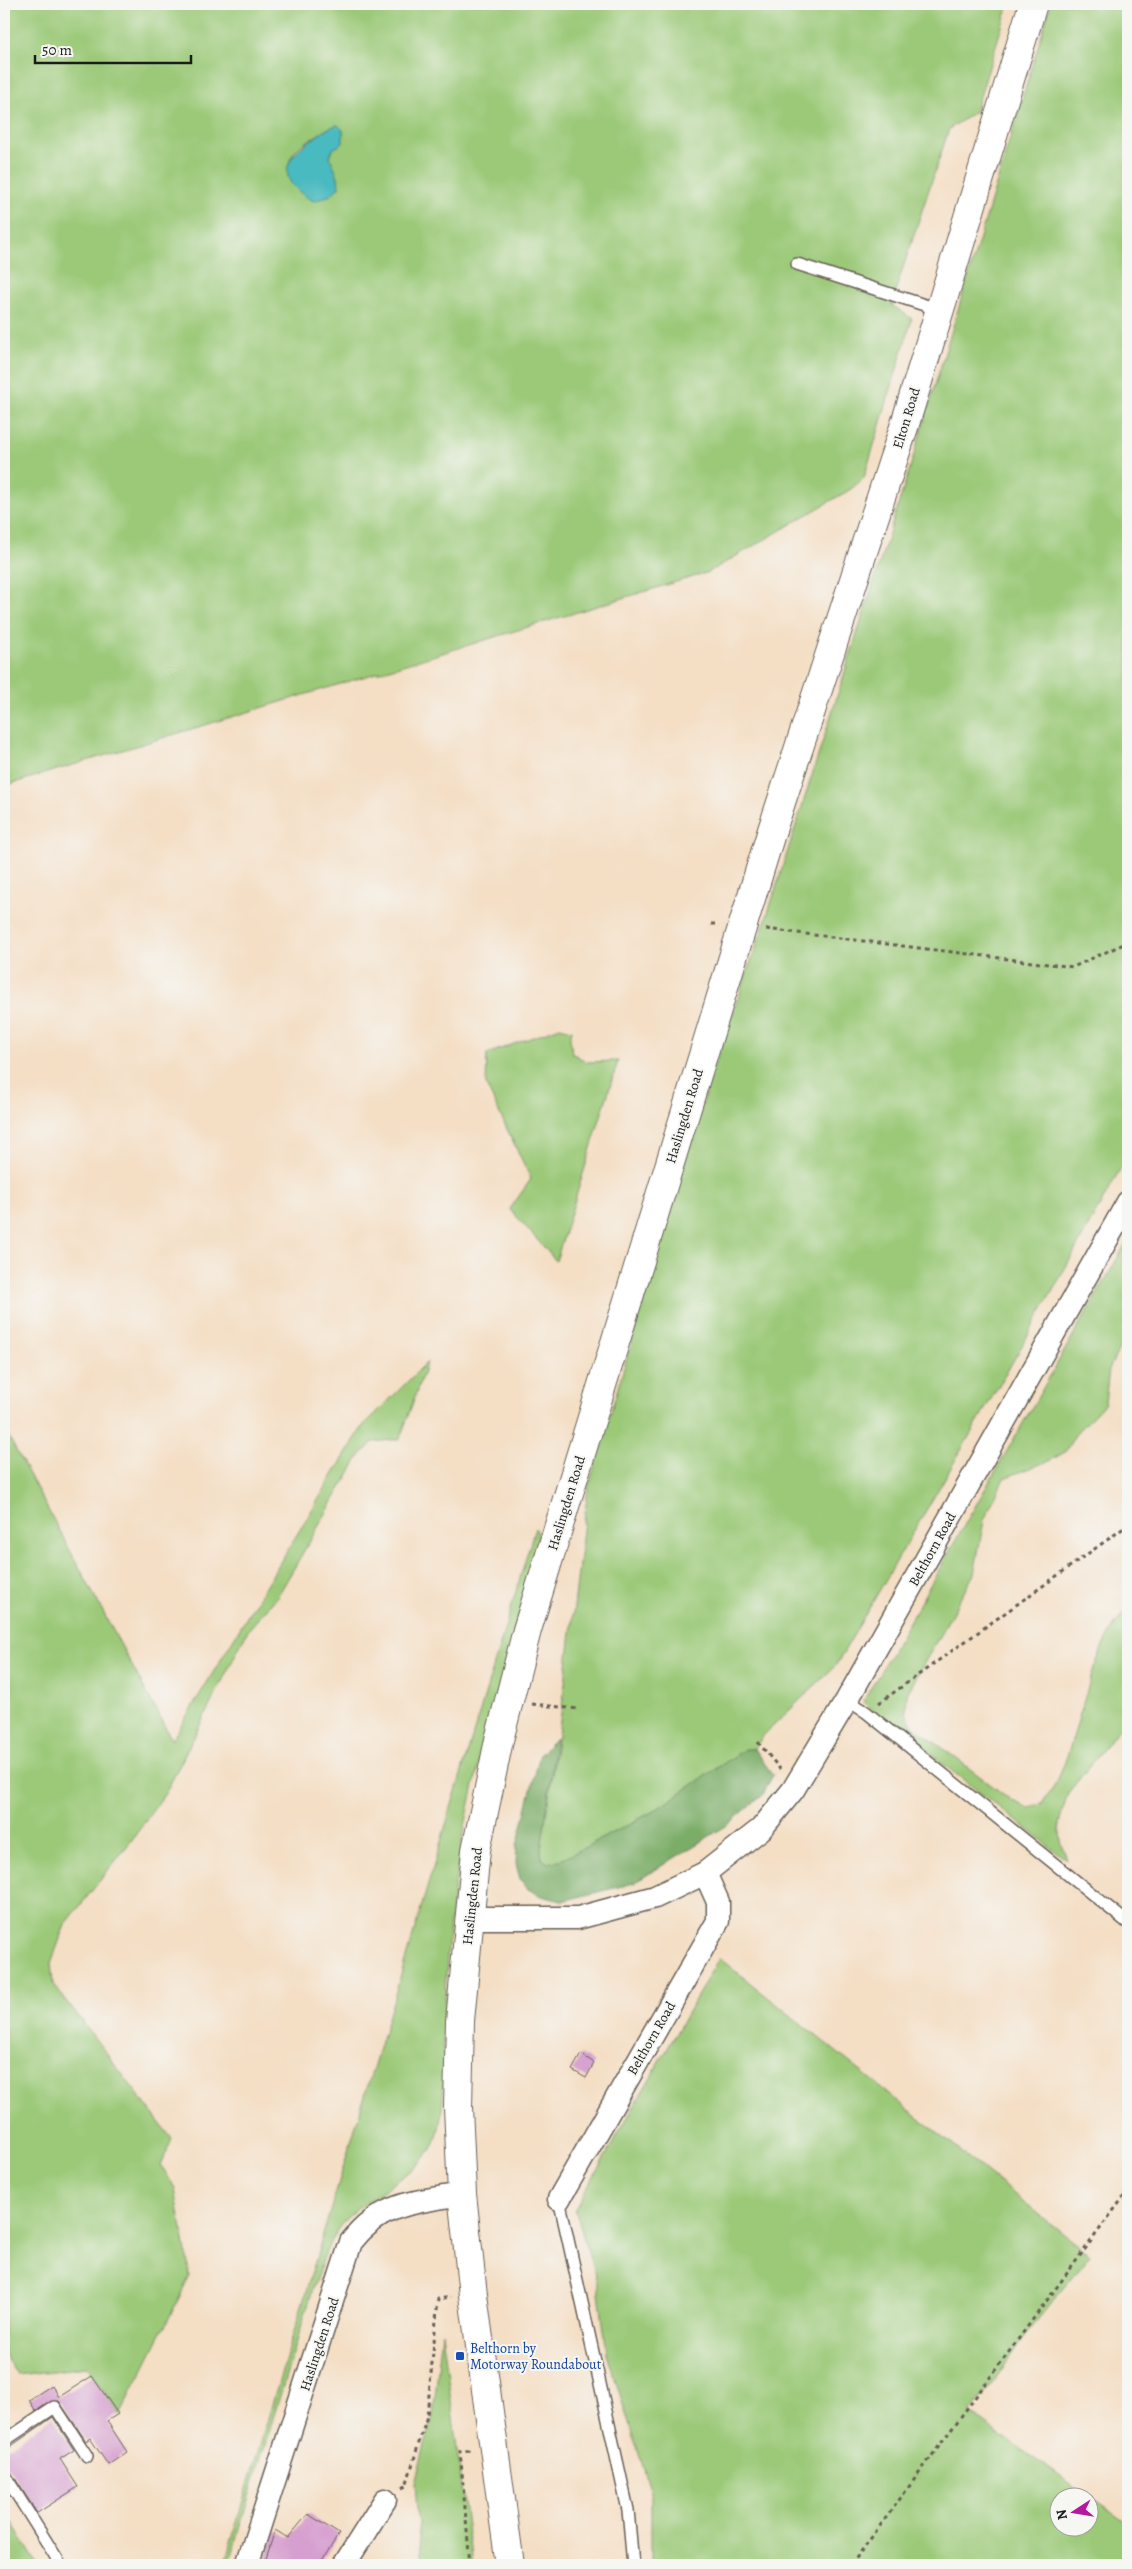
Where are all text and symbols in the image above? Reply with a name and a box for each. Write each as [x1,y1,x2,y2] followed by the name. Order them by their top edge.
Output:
[35,32,191,64] scale bar
[42,40,72,60] text: 50 m
[888,385,925,451] street label: Elton Road
[661,1066,708,1166] street label: Haslingden Road
[543,1453,590,1553] street label: Haslingden Road
[904,1508,961,1590] street label: Belthorn Road
[458,1846,487,1946] street label: Haslingden Road
[623,1998,680,2078] street label: Belthorn Road
[295,2294,344,2394] street label: Haslingden Road
[470,2339,602,2374] place label: Belthorn by Motorway Roundabout
[454,2350,466,2362] marker: Belthorn by Motorway Roundabout
[1050,2486,1100,2536] north arrow
[1051,2508,1072,2522] text: N

